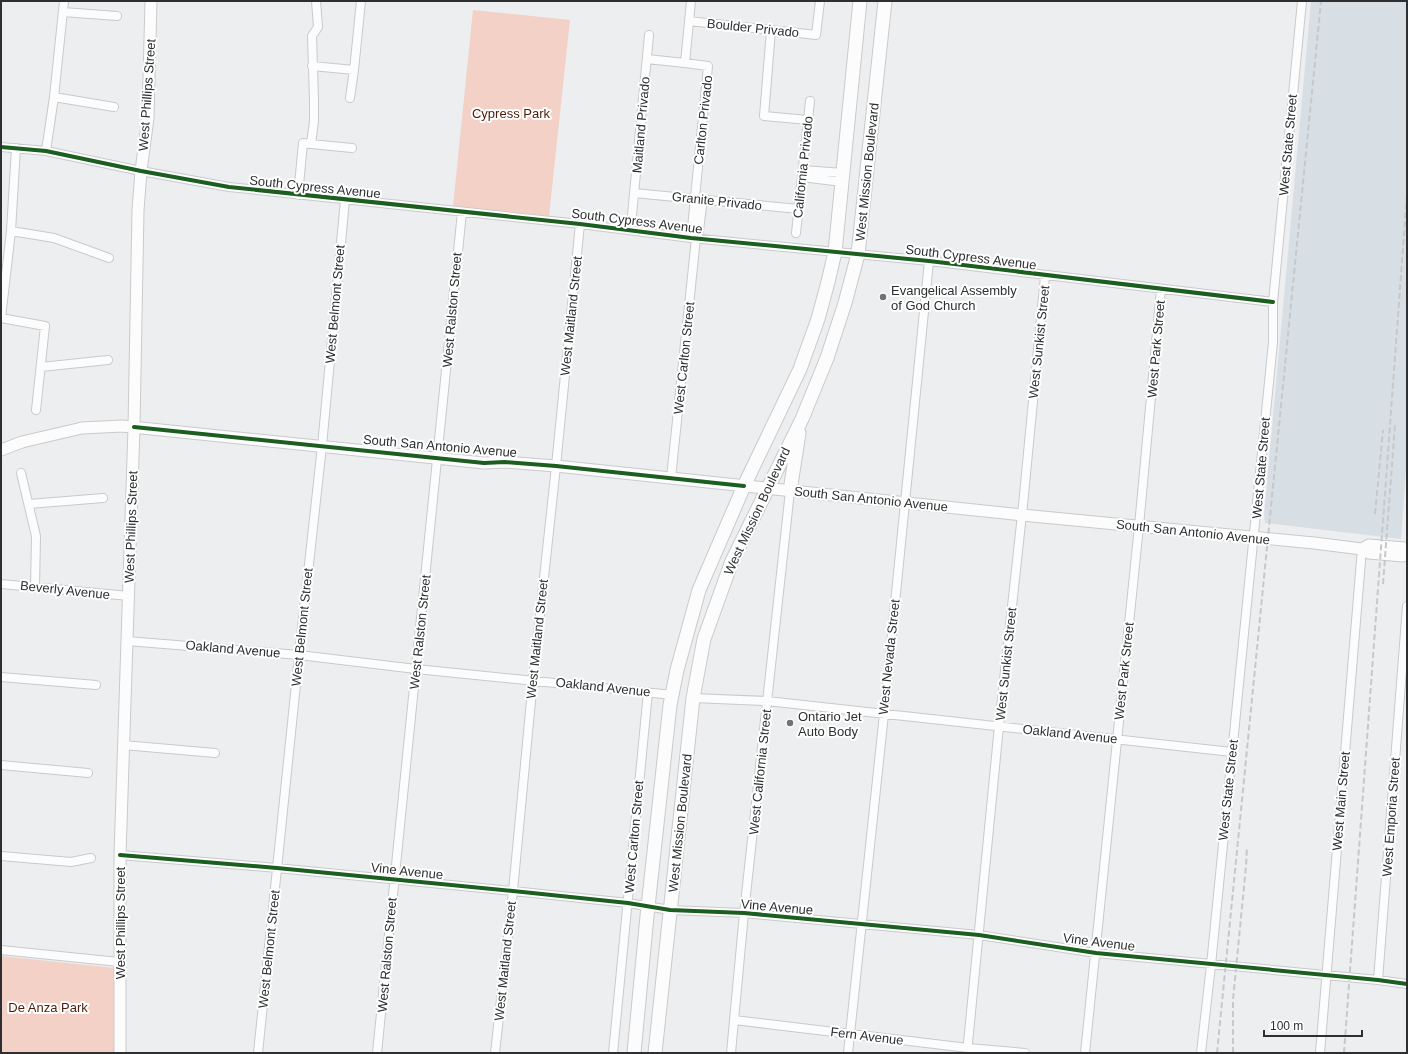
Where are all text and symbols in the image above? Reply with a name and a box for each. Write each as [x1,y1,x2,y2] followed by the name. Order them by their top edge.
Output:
[706,16,800,40] street label: Boulder Privado
[136,38,158,152] street label: West Phillips Street
[691,75,715,165] street label: Carlton Privado
[629,76,653,174] street label: Maitland Privado
[1276,93,1300,196] street label: West State Street
[852,102,882,242] street label: West Mission Boulevard
[472,106,551,121] park label: Cypress Park
[790,115,816,219] street label: California Privado
[249,173,381,201] street label: South Cypress Avenue
[671,189,763,213] street label: Granite Privado
[571,206,703,236] street label: South Cypress Avenue
[905,242,1037,272] street label: South Cypress Avenue
[322,244,348,364] street label: West Belmont Street
[440,252,465,368] street label: West Ralston Street
[557,255,585,377] street label: West Maitland Street
[891,283,1017,313] place label: Evangelical Assembly of God Church
[1026,284,1052,399] street label: West Sunkist Street
[878,292,888,302] marker: Evangelical Assembly of God Church
[1144,299,1168,398] street label: West Park Street
[671,301,697,415] street label: West Carlton Street
[1249,416,1273,519] street label: West State Street
[362,432,518,460] street label: South San Antonio Avenue
[721,445,793,577] street label: West Mission Boulevard
[122,470,140,583] street label: West Phillips Street
[793,483,949,515] street label: South San Antonio Avenue
[1115,516,1271,548] street label: South San Antonio Avenue
[288,567,316,687] street label: West Belmont Street
[407,573,434,690] street label: West Ralston Street
[19,578,111,602] street label: Beverly Avenue
[523,578,551,700] street label: West Maitland Street
[875,598,903,716] street label: West Nevada Street
[993,606,1019,721] street label: West Sunkist Street
[1111,621,1137,721] street label: West Park Street
[185,637,281,661] street label: Oakland Avenue
[555,675,651,699] street label: Oakland Avenue
[746,708,774,836] street label: West California Street
[798,709,862,739] place label: Ontario Jet Auto Body
[785,718,795,728] marker: Ontario Jet Auto Body
[1022,722,1118,746] street label: Oakland Avenue
[1215,738,1241,841] street label: West State Street
[1329,750,1353,851] street label: West Main Street
[665,753,695,893] street label: West Mission Boulevard
[1379,756,1403,877] street label: West Emporia Street
[622,780,646,894] street label: West Carlton Street
[370,860,444,882] street label: Vine Avenue
[113,866,128,979] street label: West Phillips Street
[255,889,283,1009] street label: West Belmont Street
[740,896,814,918] street label: Vine Avenue
[375,897,400,1013] street label: West Ralston Street
[491,900,519,1022] street label: West Maitland Street
[1062,930,1136,954] street label: Vine Avenue
[8,1000,88,1015] park label: De Anza Park
[1264,1012,1362,1038] scale bar
[1270,1019,1303,1033] text: 100 m
[830,1024,904,1048] street label: Fern Avenue

